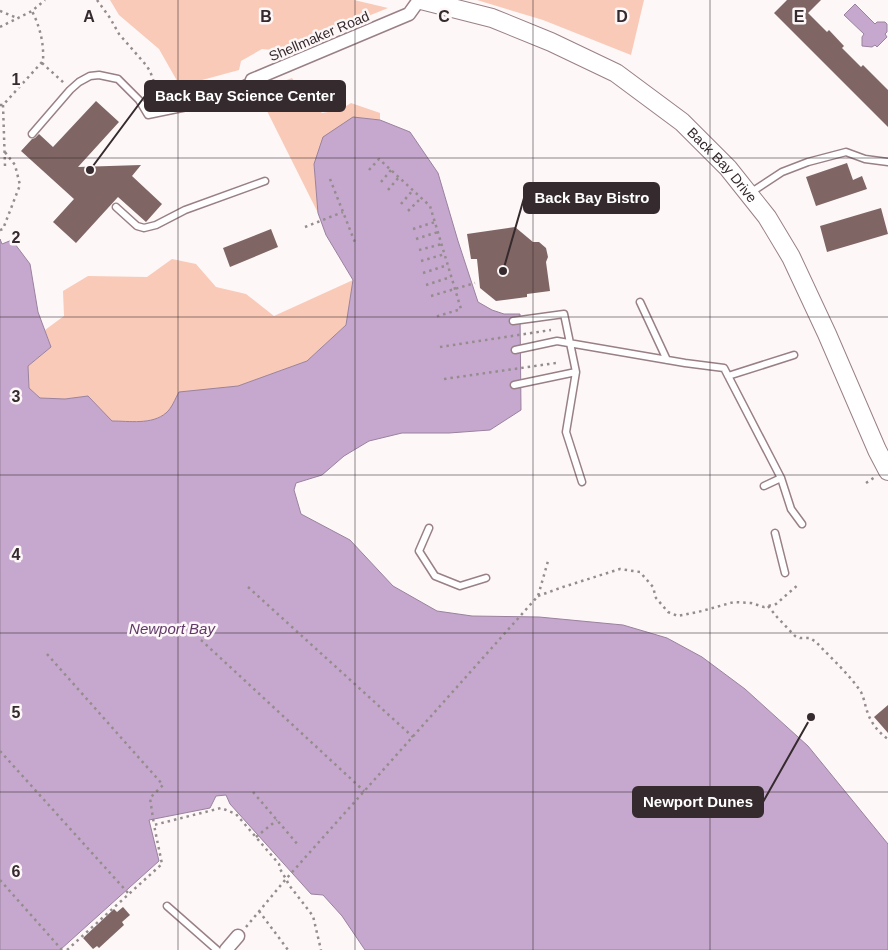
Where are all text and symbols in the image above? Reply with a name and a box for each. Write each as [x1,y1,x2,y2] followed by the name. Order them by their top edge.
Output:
[83,8,95,25] text: A
[260,8,272,25] text: B
[266,8,372,64] street label: Shellmaker Road
[438,8,450,25] text: C
[616,8,628,25] text: D
[794,8,805,25] text: E
[12,71,21,88] text: 1
[145,81,345,111] callout: Back Bay Science Center
[155,87,335,104] text: Back Bay Science Center
[684,124,760,206] street label: Back Bay Drive
[524,183,659,213] callout: Back Bay Bistro
[534,189,650,206] text: Back Bay Bistro
[12,229,21,246] text: 2
[12,388,21,405] text: 3
[12,546,21,563] text: 4
[129,620,216,637] water label: Newport Bay
[12,704,21,721] text: 5
[633,787,763,817] callout: Newport Dunes
[643,793,753,810] text: Newport Dunes
[12,863,21,880] text: 6

